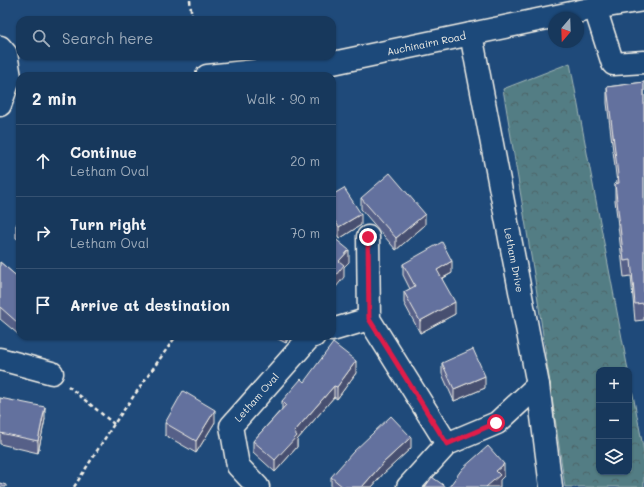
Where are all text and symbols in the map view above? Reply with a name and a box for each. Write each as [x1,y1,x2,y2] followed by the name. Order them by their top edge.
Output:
[548,12,584,48] north arrow
[16,16,336,60] search box
[30,27,52,49] icon: search
[62,28,153,48] text: Search here
[385,28,467,59] street label: Auchinairn Road
[32,87,77,109] text: 2 min
[246,90,320,107] text: Walk · 90 m
[70,142,137,162] text: Continue
[32,150,54,172] icon: ahead
[290,152,320,169] text: 20 m
[70,162,149,179] text: Letham Oval
[70,214,147,234] text: Turn right
[32,222,54,244] icon: right
[290,224,320,241] text: 70 m
[501,226,527,293] street label: Letham Drive
[359,228,377,246] route end
[70,234,149,251] text: Letham Oval
[32,294,54,316] icon: arrive
[70,295,230,315] text: Arrive at destination
[596,367,632,475] map controls
[596,367,632,403] button: +
[231,370,282,425] street label: Letham Oval
[596,403,632,439] button: −
[487,414,505,432] route start
[596,439,632,475] button: layers

